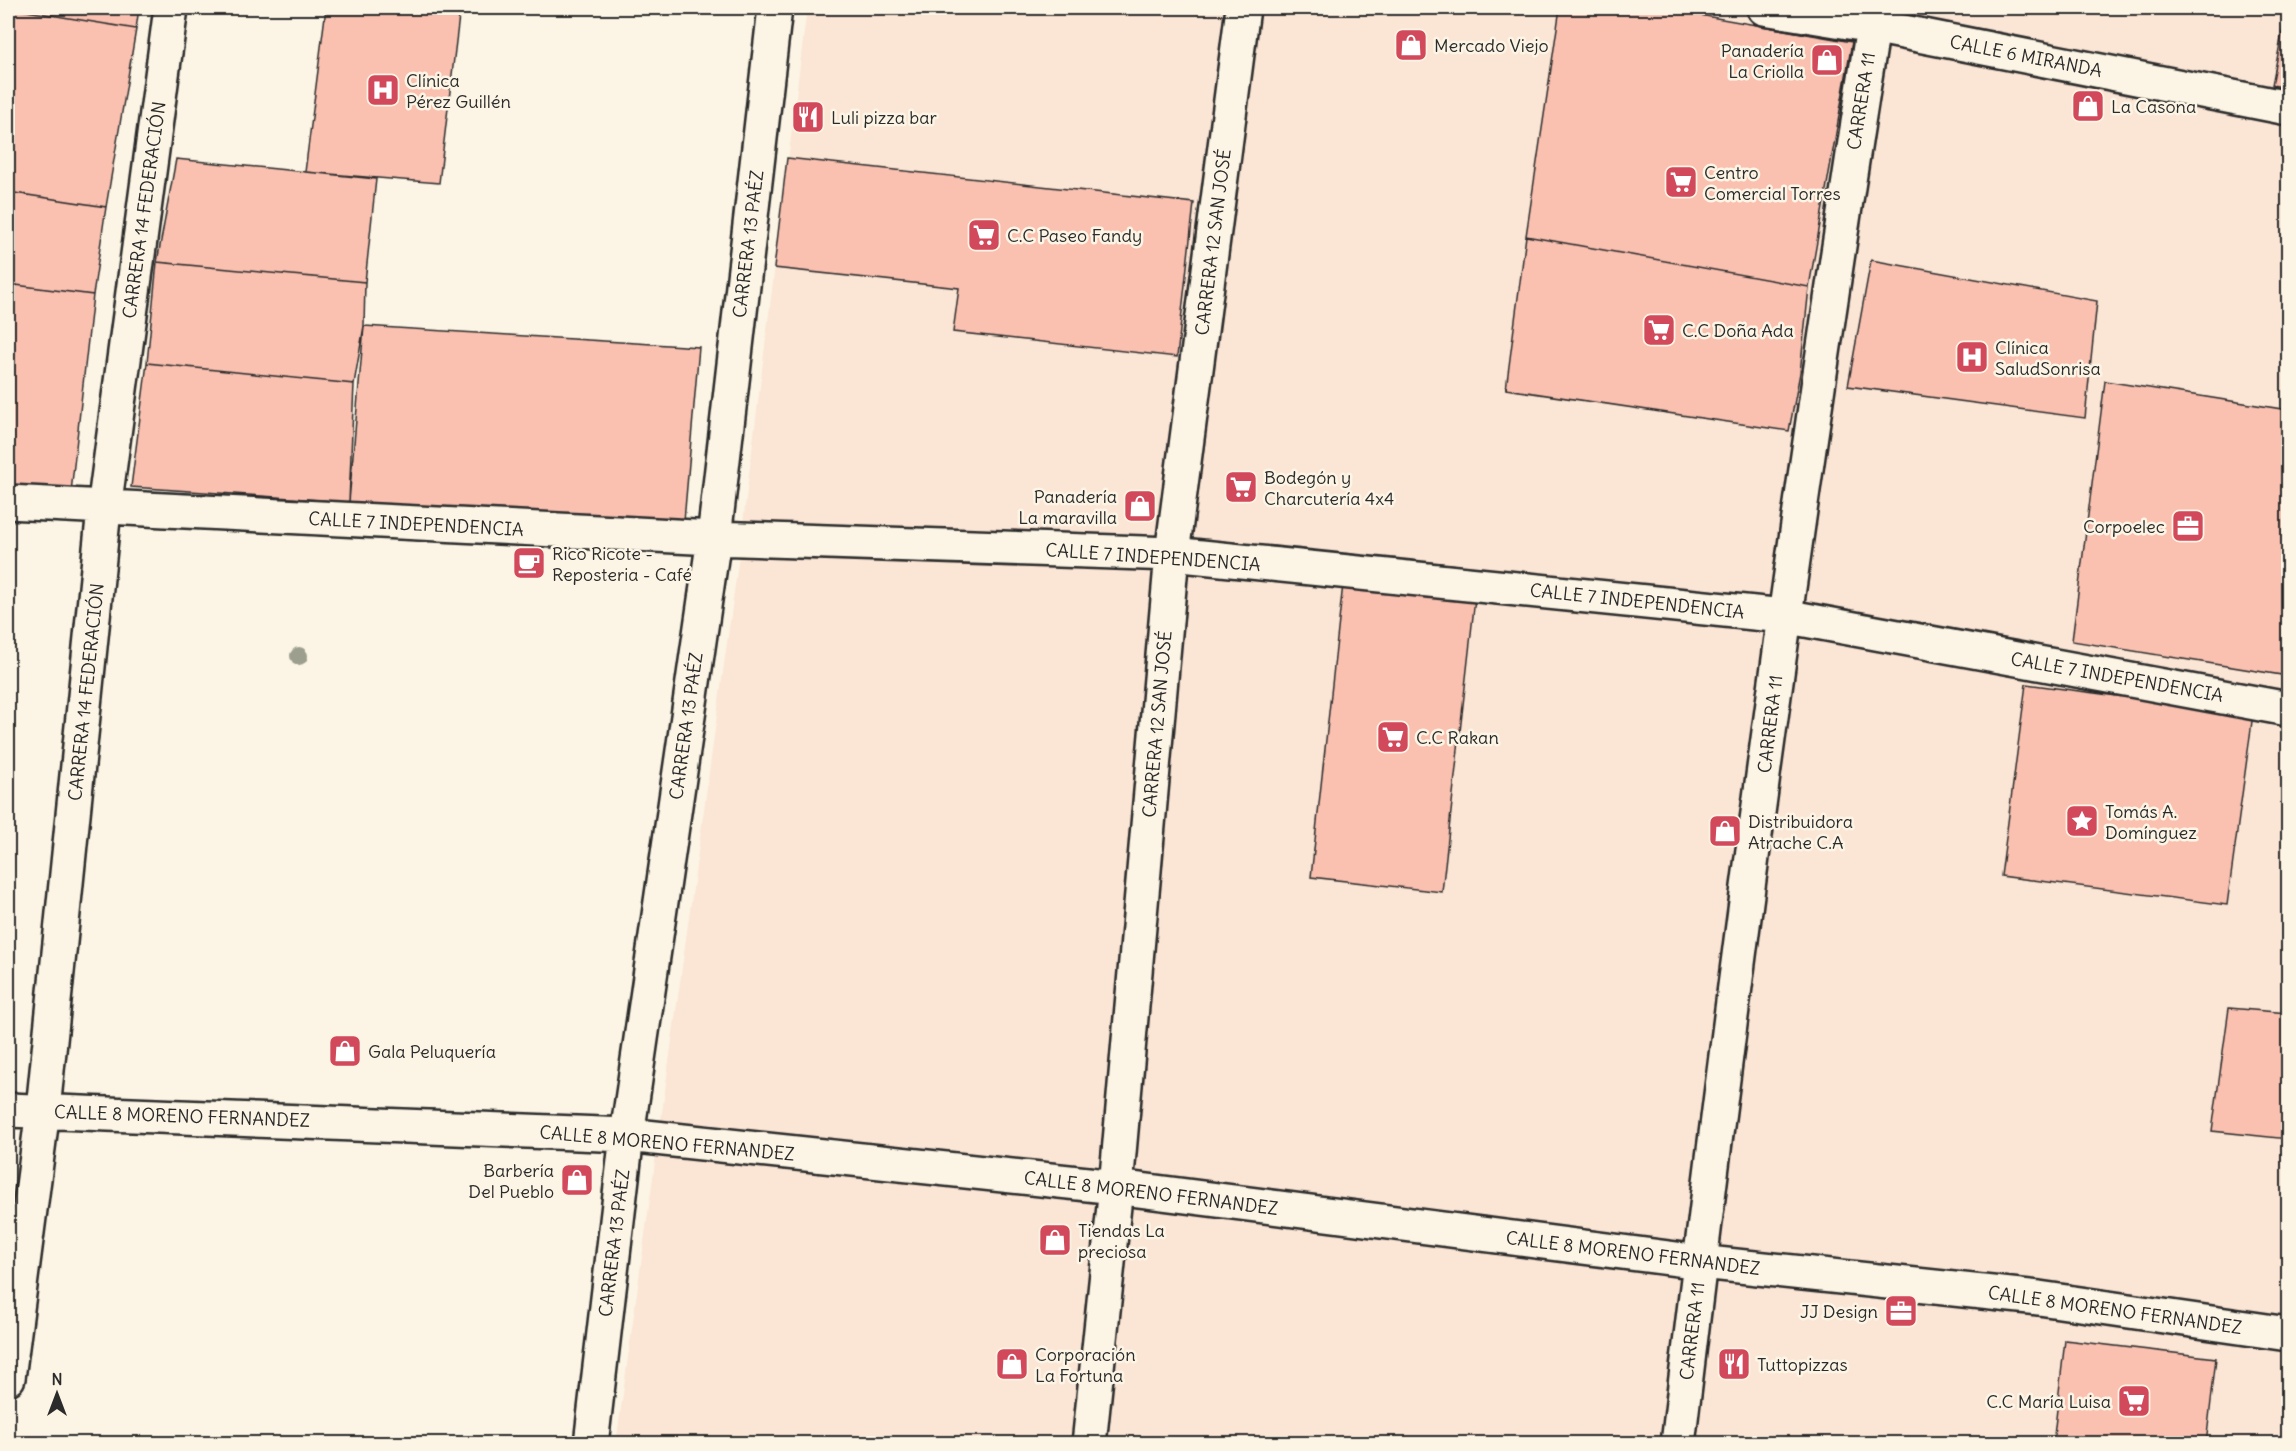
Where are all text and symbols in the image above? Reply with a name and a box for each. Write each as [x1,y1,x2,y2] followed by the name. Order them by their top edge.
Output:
[1393,27,1429,63] shop icon: Mercado Viejo
[1948,30,2104,82] street label: CALLE 6 MIRANDA
[1434,34,1549,57] place label: Mercado Viejo
[1721,39,1804,83] place label: Panadería La Criolla
[1809,42,1845,78] shop icon: Panadería La Criolla
[1842,51,1880,151] street label: CARRERA 11
[406,69,511,113] place label: Clínica Pérez Guillén
[365,72,401,108] hospital icon: Clínica Pérez Guillén
[2070,88,2106,124] shop icon: La Casona
[2111,95,2196,118] place label: La Casona
[790,99,826,135] restaurant icon: Luli pizza bar
[117,100,171,320] street label: CARRERA 14 FEDERACIÓN
[831,106,938,129] place label: Luli pizza bar
[1190,147,1236,337] street label: CARRERA 12 SAN JOSÉ
[1704,161,1841,205] place label: Centro Comercial Torres
[1663,164,1699,200] supermarket icon: Centro Comercial Torres
[728,169,768,319] street label: CARRERA 13 PAÉZ
[966,217,1002,253] supermarket icon: C.C Paseo Fandy
[1007,224,1142,247] place label: C.C Paseo Fandy
[1641,312,1677,348] supermarket icon: C.C Doña Ada
[1682,319,1794,342] place label: C.C Doña Ada
[1995,336,2101,380] place label: Clínica SaludSonrisa
[1954,339,1990,375] hospital icon: Clínica SaludSonrisa
[1264,466,1394,510] place label: Bodegón y Charcutería 4x4
[1223,469,1259,505] supermarket icon: Bodegón y Charcutería 4x4
[1018,485,1117,529] place label: Panadería La maravilla
[1122,488,1158,524] shop icon: Panadería La maravilla
[308,507,524,541] street label: CALLE 7 INDEPENDENCIA
[2170,508,2206,544] office icon: Corpoelec
[2083,515,2165,538] place label: Corpoelec
[1045,538,1261,576] street label: CALLE 7 INDEPENDENCIA
[552,542,692,586] place label: Rico Ricote - Reposteria - Café
[511,545,547,581] cafe icon: Rico Ricote - Reposteria - Café
[1529,578,1745,624] street label: CALLE 7 INDEPENDENCIA
[63,582,109,802] street label: CARRERA 14 FEDERACIÓN
[1137,630,1177,818] street label: CARRERA 12 SAN JOSÉ
[2009,647,2225,707] street label: CALLE 7 INDEPENDENCIA
[664,651,708,801] street label: CARRERA 13 PAÉZ
[1753,674,1787,774] street label: CARRERA 11
[1375,719,1411,755] supermarket icon: C.C Rakan
[1416,726,1499,749] place label: C.C Rakan
[2105,800,2197,844] place label: Tomás A. Domínguez
[2064,803,2100,839] place icon: Tomás A. Domínguez
[1748,810,1853,854] place label: Distribuidora Atrache C.A
[1707,813,1743,849] shop icon: Distribuidora Atrache C.A
[327,1033,363,1069] shop icon: Gala Peluquería
[368,1040,496,1063] place label: Gala Peluquería
[54,1100,310,1132] street label: CALLE 8 MORENO FERNANDEZ
[539,1120,795,1166] street label: CALLE 8 MORENO FERNANDEZ
[468,1159,554,1203] place label: Barbería Del Pueblo
[559,1162,595,1198] shop icon: Barbería Del Pueblo
[1023,1166,1279,1220] street label: CALLE 8 MORENO FERNANDEZ
[594,1168,634,1318] street label: CARRERA 13 PAÉZ
[1078,1219,1165,1263] place label: Tiendas La preciosa
[1037,1222,1073,1258] shop icon: Tiendas La preciosa
[1505,1226,1761,1280] street label: CALLE 8 MORENO FERNANDEZ
[1675,1281,1709,1381] street label: CARRERA 11
[1987,1281,2243,1339] street label: CALLE 8 MORENO FERNANDEZ
[1883,1293,1919,1329] office icon: JJ Design
[1800,1300,1878,1323] place label: JJ Design
[1035,1343,1136,1387] place label: Corporación La Fortuna
[994,1346,1030,1382] shop icon: Corporación La Fortuna
[1716,1346,1752,1382] restaurant icon: Tuttopizzas
[1757,1353,1848,1376] place label: Tuttopizzas
[27,1364,87,1424] north arrow
[51,1369,63,1389] text: N
[2116,1383,2152,1419] supermarket icon: C.C María Luisa
[1986,1390,2111,1413] place label: C.C María Luisa

